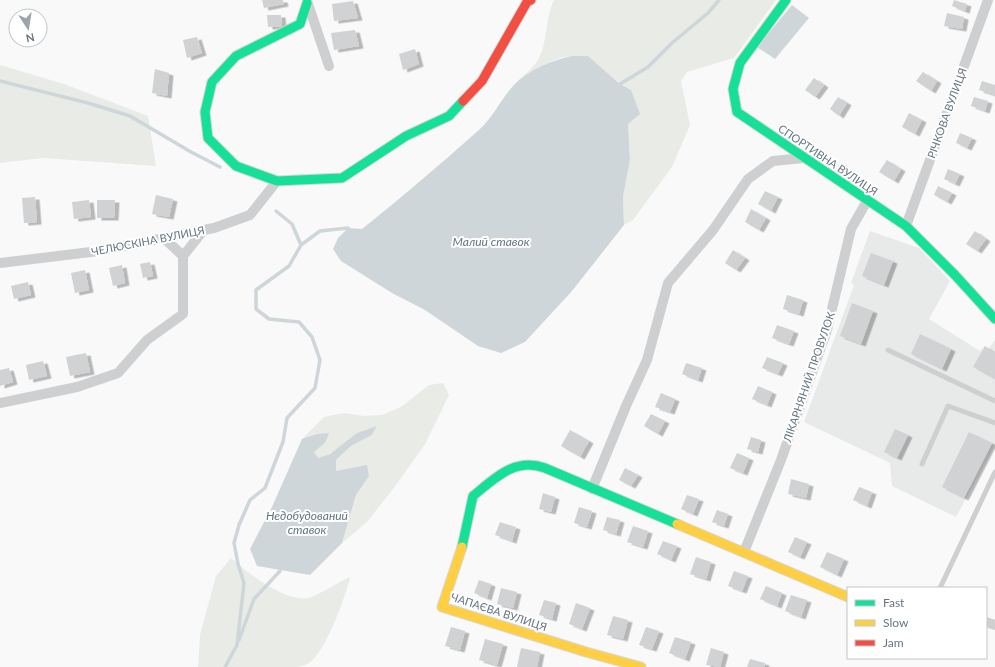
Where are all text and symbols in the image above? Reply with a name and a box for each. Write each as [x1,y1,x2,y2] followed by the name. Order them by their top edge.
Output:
[8,8,48,48] north arrow
[25,31,36,46] text: N
[924,66,969,160] street label: РІЧКОВА ВУЛИЦЯ
[776,121,880,198] street label: СПОРТИВНА ВУЛИЦЯ
[90,223,206,258] street label: ЧЕЛЮСКІНА ВУЛИЦЯ
[452,234,530,249] water label: Малий ставок
[780,309,837,445] street label: ЛІКАРНЯНИЙ ПРОВУЛОК
[266,508,348,537] water label: Недобудований ставок
[847,587,987,659] legend
[450,590,549,633] street label: ЧАПАЄВА ВУЛИЦЯ
[883,595,905,610] text: Fast
[883,615,909,630] text: Slow
[883,635,904,650] text: Jam

